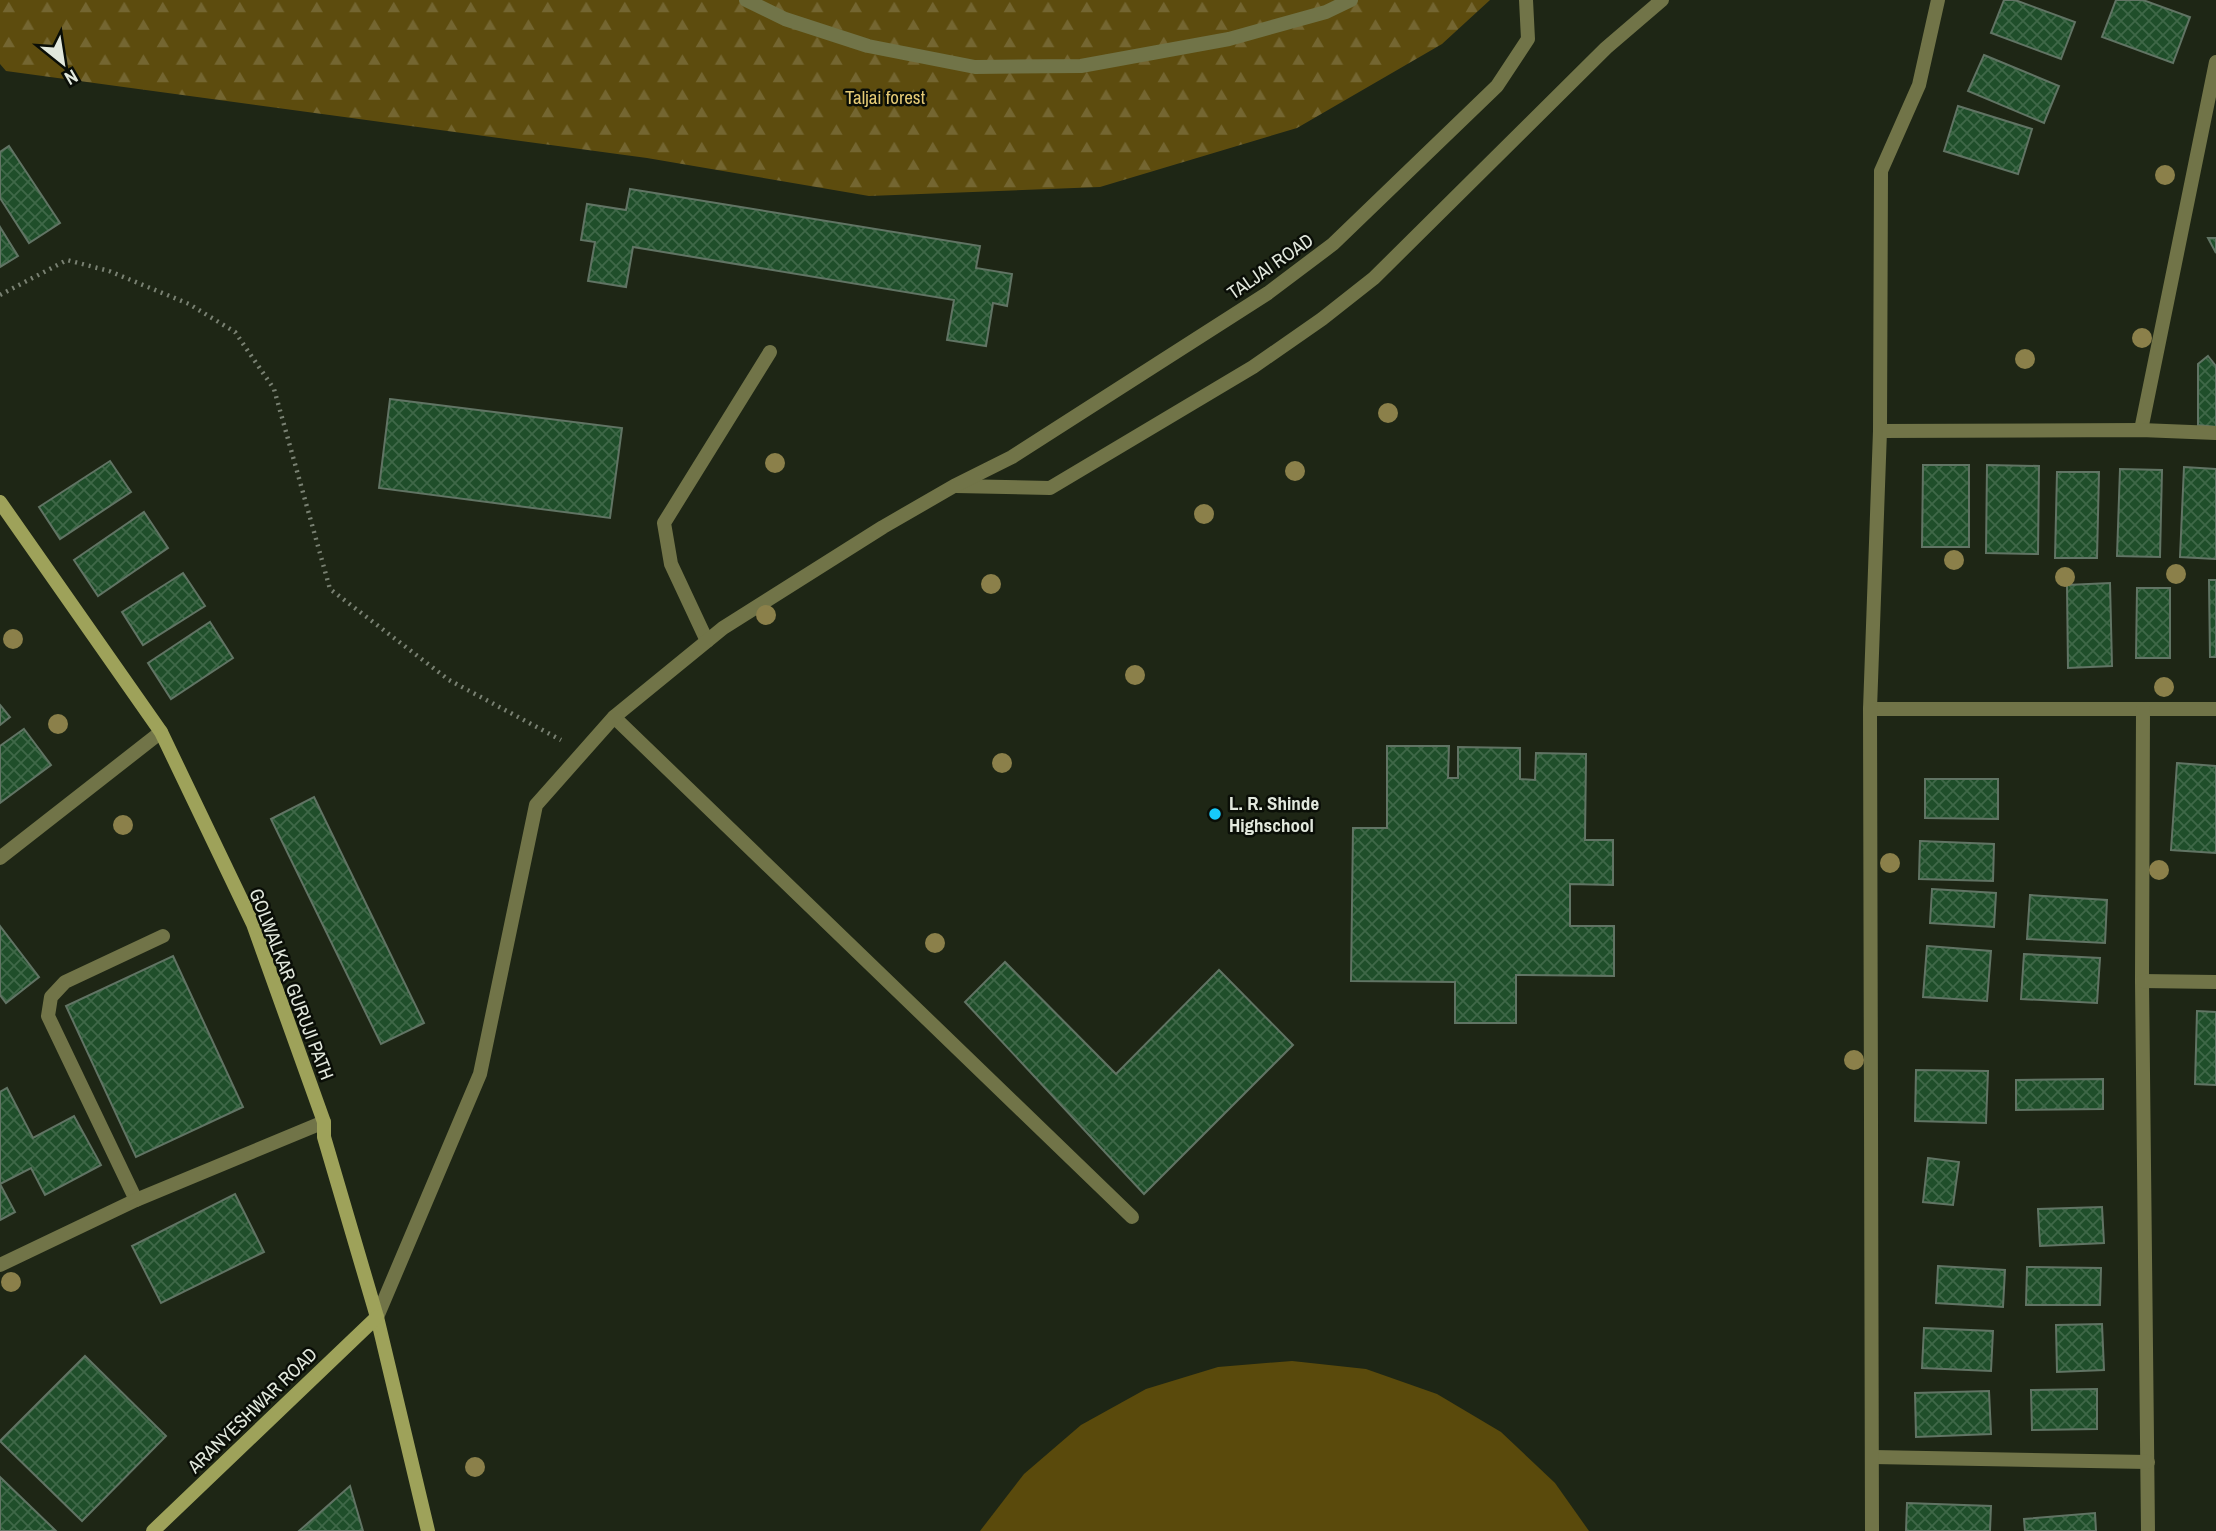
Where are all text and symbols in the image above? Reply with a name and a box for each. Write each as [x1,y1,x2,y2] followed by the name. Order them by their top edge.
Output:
[28,28,98,98] north arrow
[60,64,83,92] text: N
[845,84,926,110] park label: Taljai forest
[1222,227,1318,305] street label: TALJAI ROAD
[1229,790,1319,838] place label: L. R. Shinde Highschool
[1207,806,1223,822] marker: L. R. Shinde Highschool
[244,885,340,1083] street label: GOLWALKAR GURUJI PATH
[181,1341,322,1479] street label: ARANYESHWAR ROAD

